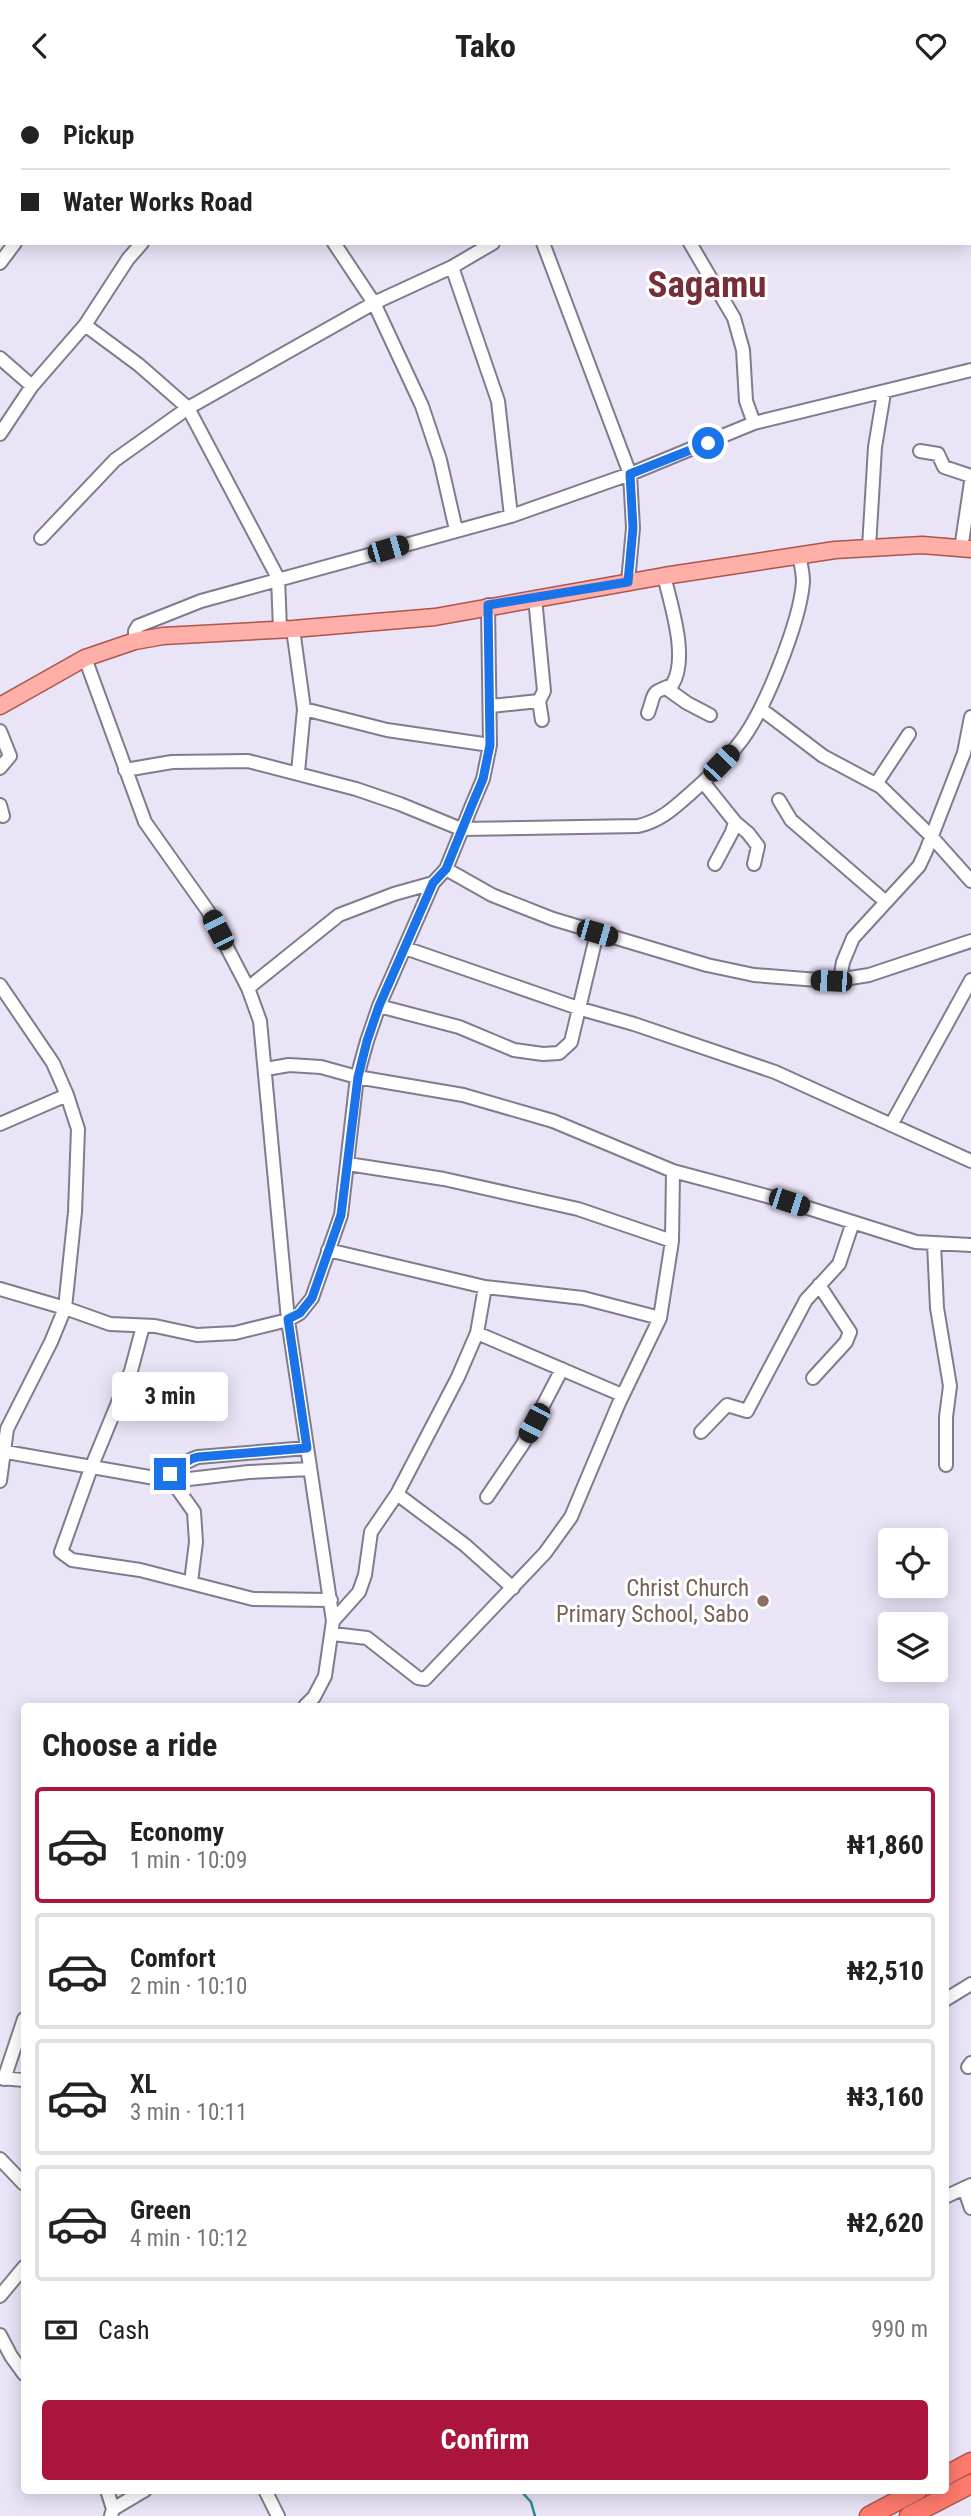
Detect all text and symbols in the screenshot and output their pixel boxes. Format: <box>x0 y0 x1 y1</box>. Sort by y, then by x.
icon: back <box>21 27 59 65</box>
text: Tako <box>455 27 516 65</box>
icon: heart <box>912 27 950 65</box>
text: Pickup <box>63 120 134 150</box>
text: Water Works Road <box>63 187 253 217</box>
district label: Sagamu <box>647 263 767 306</box>
route start <box>692 427 724 459</box>
car <box>365 533 412 565</box>
car <box>699 741 744 785</box>
car <box>200 907 237 953</box>
car <box>574 917 621 949</box>
car <box>810 970 853 992</box>
car <box>766 1186 813 1218</box>
callout: 3 min <box>112 1373 228 1421</box>
text: 3 min <box>144 1383 196 1410</box>
car <box>515 1400 554 1446</box>
route end <box>154 1458 186 1490</box>
map controls <box>878 1528 948 1682</box>
button: locate <box>878 1528 948 1598</box>
place label: Christ Church Primary School, Sabo <box>556 1575 749 1628</box>
marker: Christ Church Primary School, Sabo <box>755 1593 771 1609</box>
button: layers <box>878 1612 948 1682</box>
text: Choose a ride <box>42 1726 217 1764</box>
icon: car <box>46 1814 109 1877</box>
text: Economy <box>130 1817 224 1847</box>
text: ₦1,860 <box>847 1830 924 1860</box>
text: 1 min · 10:09 <box>130 1847 247 1874</box>
icon: car <box>46 1940 109 2003</box>
text: Comfort <box>130 1943 216 1973</box>
text: ₦2,510 <box>847 1956 924 1986</box>
text: 2 min · 10:10 <box>130 1973 247 2000</box>
icon: car <box>46 2066 109 2129</box>
text: XL <box>130 2069 157 2099</box>
text: ₦3,160 <box>847 2082 924 2112</box>
text: 3 min · 10:11 <box>130 2099 247 2126</box>
icon: car <box>46 2192 109 2255</box>
text: Green <box>130 2195 191 2225</box>
text: ₦2,620 <box>847 2208 924 2238</box>
text: 4 min · 10:12 <box>130 2225 247 2252</box>
icon: cash <box>42 2311 80 2349</box>
text: Cash <box>98 2315 150 2345</box>
text: 990 m <box>871 2316 928 2343</box>
button: Confirm <box>42 2400 928 2480</box>

